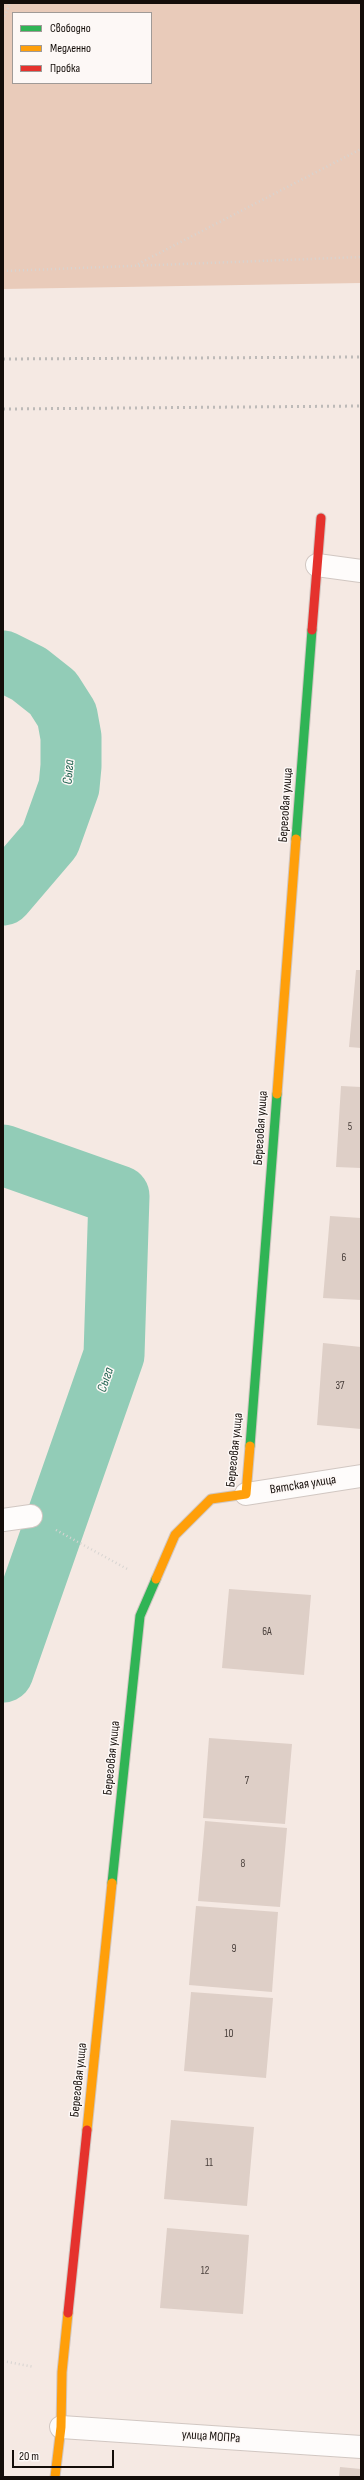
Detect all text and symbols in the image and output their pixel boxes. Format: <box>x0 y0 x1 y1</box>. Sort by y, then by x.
legend <box>12 12 152 84</box>
text: Свободно <box>50 21 91 36</box>
text: Медленно <box>50 41 91 56</box>
text: Пробка <box>50 61 80 76</box>
water label: Сыга <box>60 759 78 785</box>
street label: Береговая улица <box>276 767 296 843</box>
street label: Береговая улица <box>251 1090 271 1166</box>
house number: 5 <box>348 1120 352 1134</box>
house number: 6 <box>342 1251 346 1265</box>
water label: Сыга <box>94 1365 118 1395</box>
house number: 37 <box>335 1379 345 1393</box>
street label: Береговая улица <box>223 1412 247 1488</box>
street label: Вятская улица <box>269 1472 337 1498</box>
house number: 6А <box>262 1625 272 1639</box>
street label: Береговая улица <box>100 1720 124 1796</box>
house number: 7 <box>245 1774 249 1788</box>
house number: 8 <box>241 1857 245 1871</box>
house number: 9 <box>232 1942 236 1956</box>
house number: 10 <box>225 2027 233 2041</box>
street label: Береговая улица <box>67 2042 91 2118</box>
house number: 11 <box>205 2156 213 2170</box>
house number: 12 <box>201 2264 209 2278</box>
street label: улица МОПРа <box>181 2427 241 2447</box>
scale bar <box>14 2442 116 2468</box>
text: 20 m <box>19 2449 39 2464</box>

